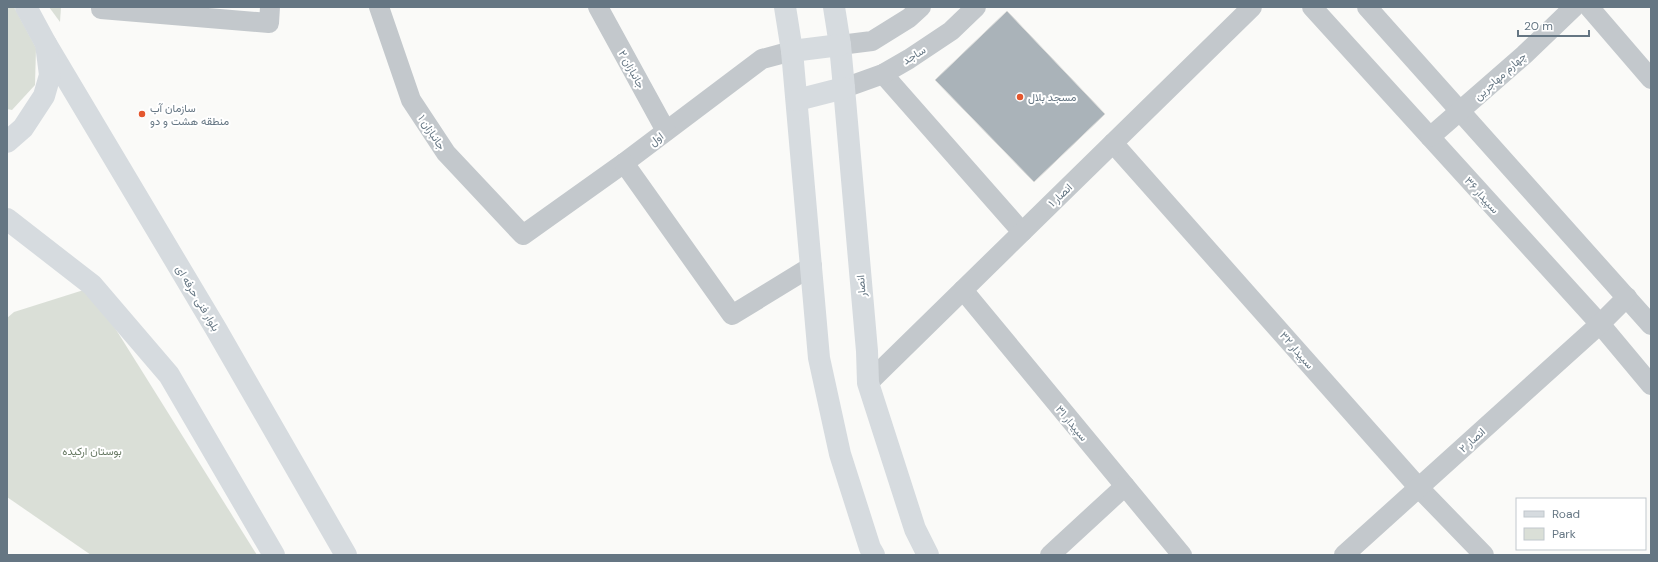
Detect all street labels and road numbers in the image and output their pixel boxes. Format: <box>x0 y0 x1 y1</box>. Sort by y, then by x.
street label: ساجد <box>900 42 928 68</box>
street label: جانبازان ۲ <box>616 47 648 91</box>
street label: چهارم مهاجرین <box>1471 49 1530 104</box>
street label: جانبازان ۱ <box>415 112 449 152</box>
street label: اول <box>646 129 666 149</box>
street label: سپیدار ۳۶ <box>1461 174 1502 217</box>
street label: انصار ۱ <box>1045 180 1075 210</box>
street label: بلوار فنی حرفه ای <box>173 262 223 334</box>
street label: انصار <box>853 275 869 298</box>
street label: سپیدار ۳۲ <box>1276 328 1317 373</box>
street label: سپیدار ۳۱ <box>1052 402 1091 445</box>
street label: انصار ۲ <box>1456 425 1488 455</box>

